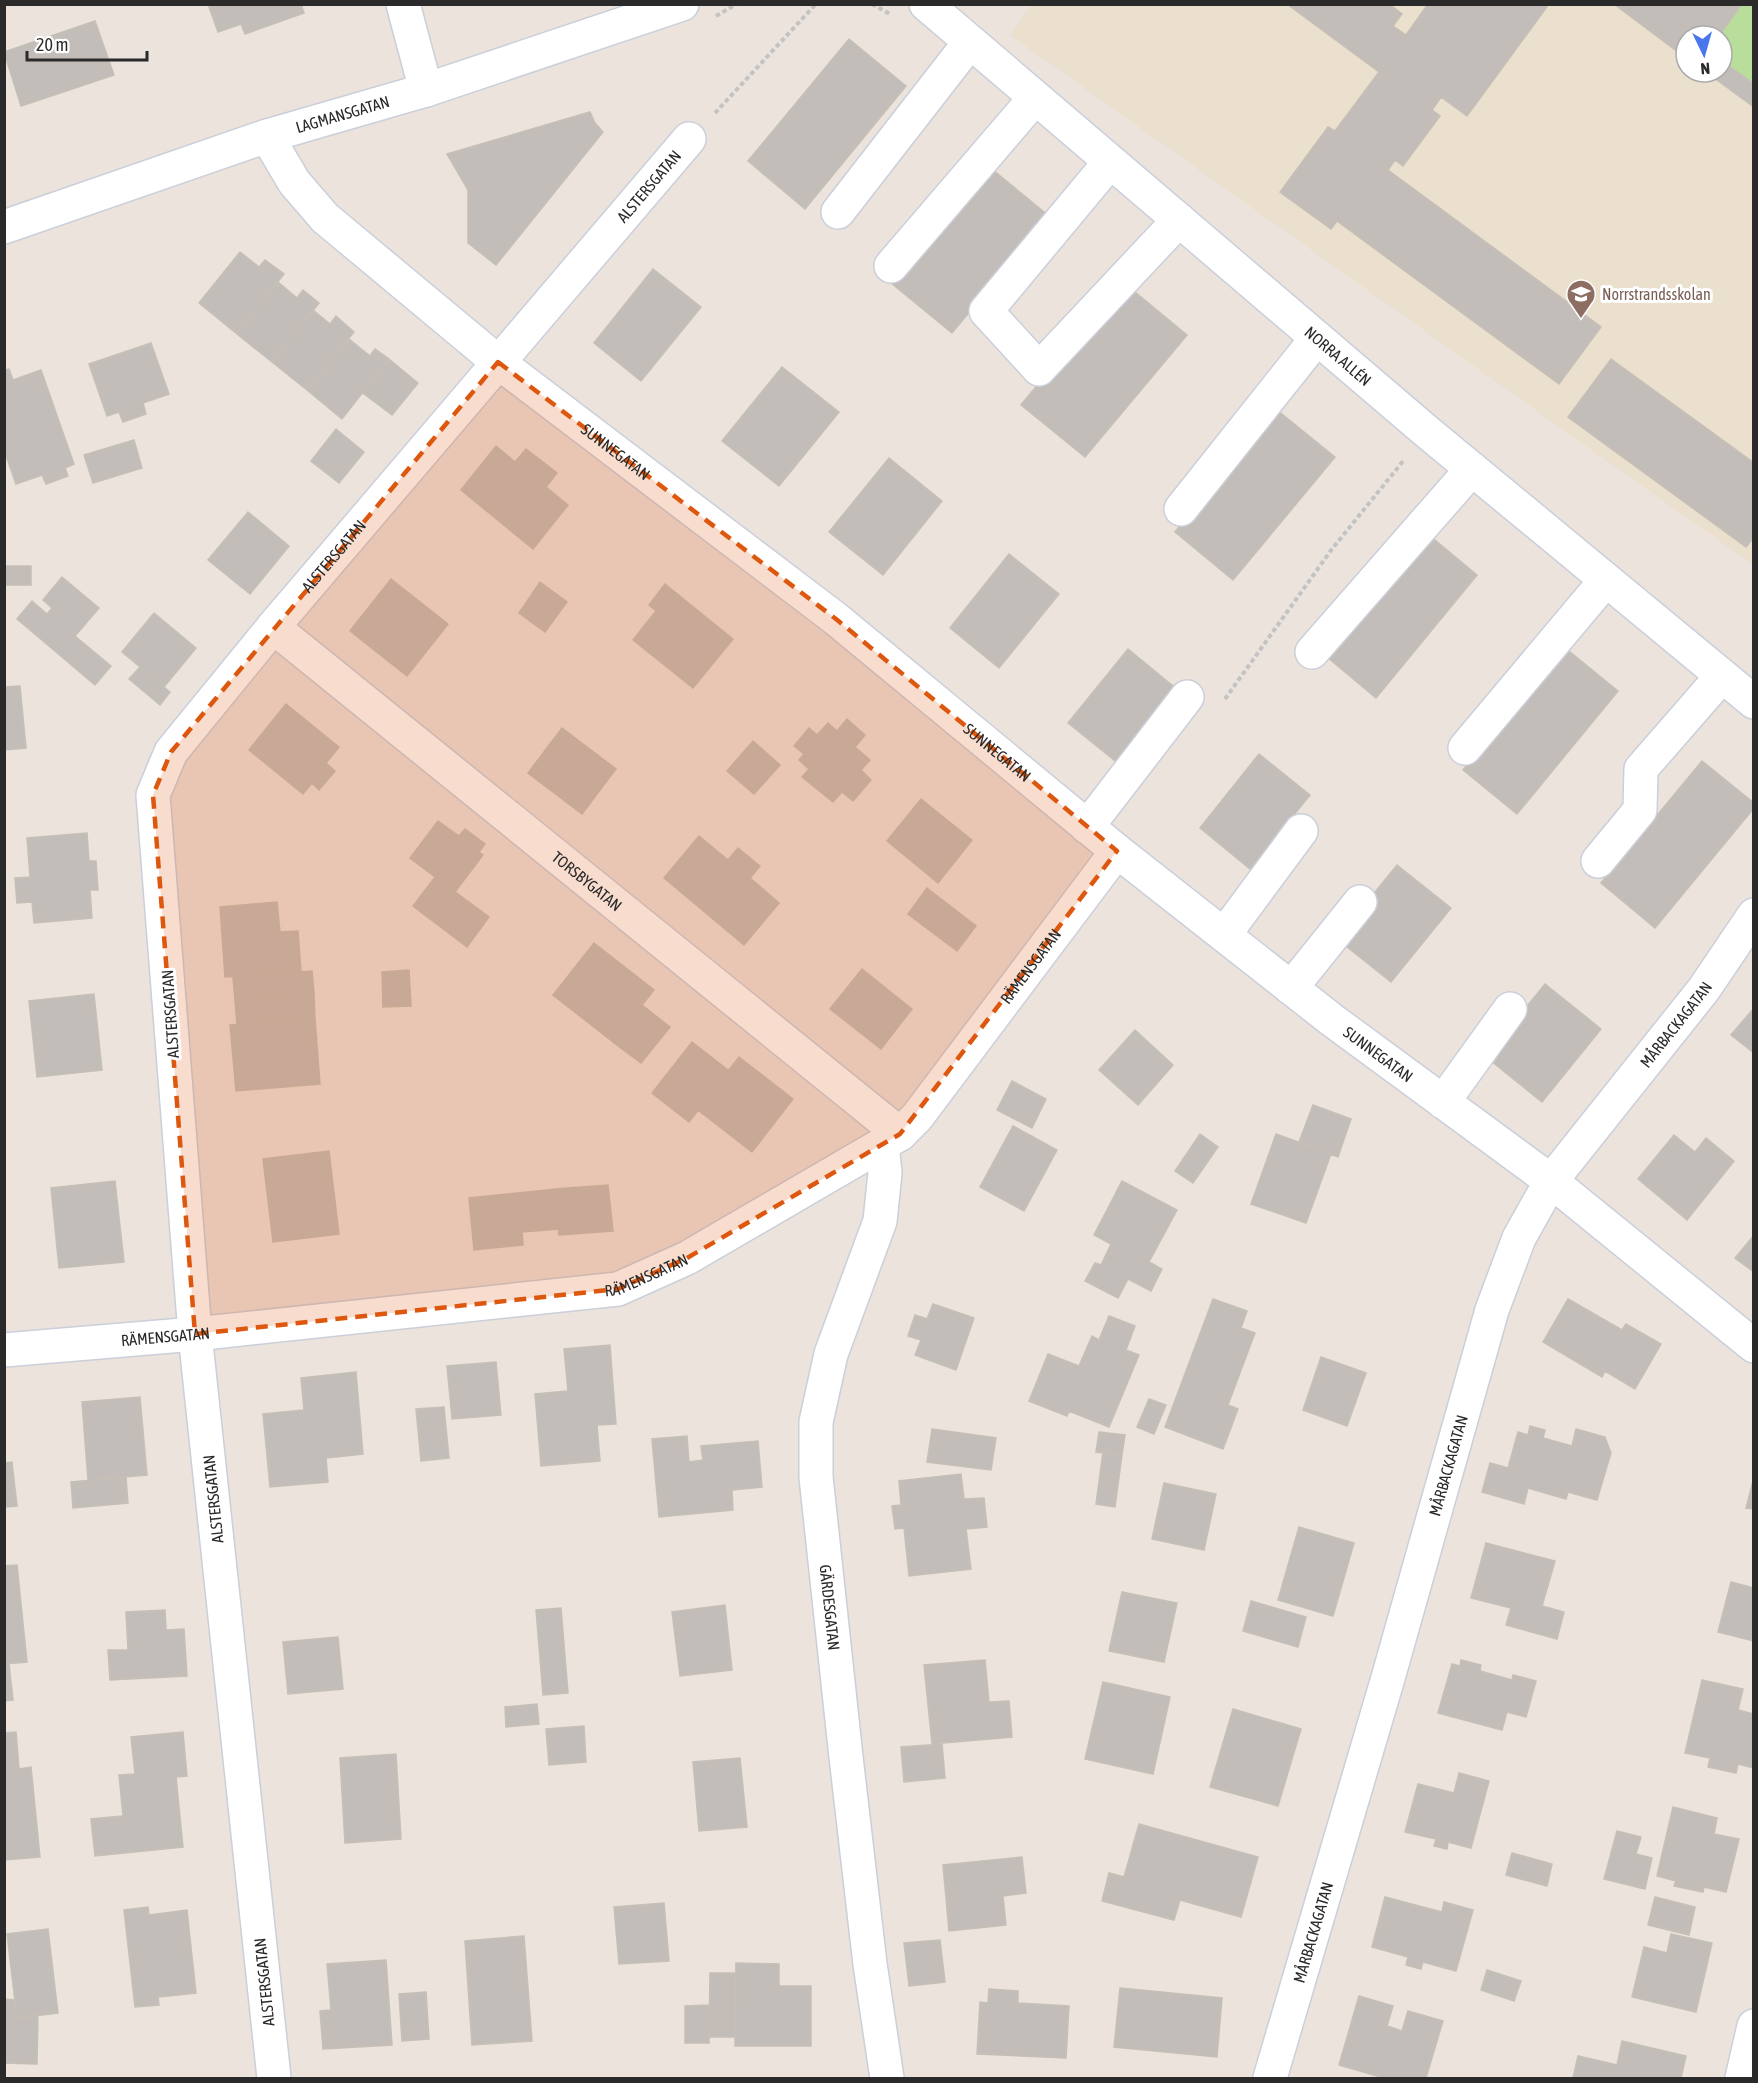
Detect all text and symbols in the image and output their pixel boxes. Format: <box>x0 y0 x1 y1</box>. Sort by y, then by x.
scale bar <box>27 24 147 62</box>
north arrow <box>1674 24 1734 84</box>
text: 20 m <box>36 34 68 55</box>
text: N <box>1700 60 1711 78</box>
street label: LAGMANSGATAN <box>294 92 392 136</box>
street label: ALSTERSGATAN <box>613 147 684 226</box>
school or university icon: Norrstrandsskolan <box>1565 278 1597 320</box>
place label: Norrstrandsskolan <box>1602 285 1711 303</box>
street label: NORRA ALLÉN <box>1301 323 1375 389</box>
street label: SUNNEGATAN <box>578 420 654 483</box>
street label: ALSTERSGATAN <box>298 516 369 596</box>
street label: SUNNEGATAN <box>960 720 1035 785</box>
street label: TORSBYGATAN <box>549 847 626 915</box>
street label: RÄMENSGATAN <box>997 925 1064 1007</box>
street label: ALSTERSGATAN <box>158 969 182 1059</box>
street label: MÅRBACKAGATAN <box>1636 978 1715 1071</box>
street label: SUNNEGATAN <box>1340 1023 1416 1085</box>
street label: RÄMENSGATAN <box>604 1250 690 1299</box>
street label: RÄMENSGATAN <box>120 1323 211 1349</box>
street label: MÅRBACKAGATAN <box>1425 1413 1471 1518</box>
street label: ALSTERSGATAN <box>199 1454 227 1544</box>
street label: GÄRDESGATAN <box>816 1564 844 1651</box>
street label: MÅRBACKAGATAN <box>1290 1880 1336 1985</box>
street label: ALSTERSGATAN <box>250 1937 278 2027</box>

